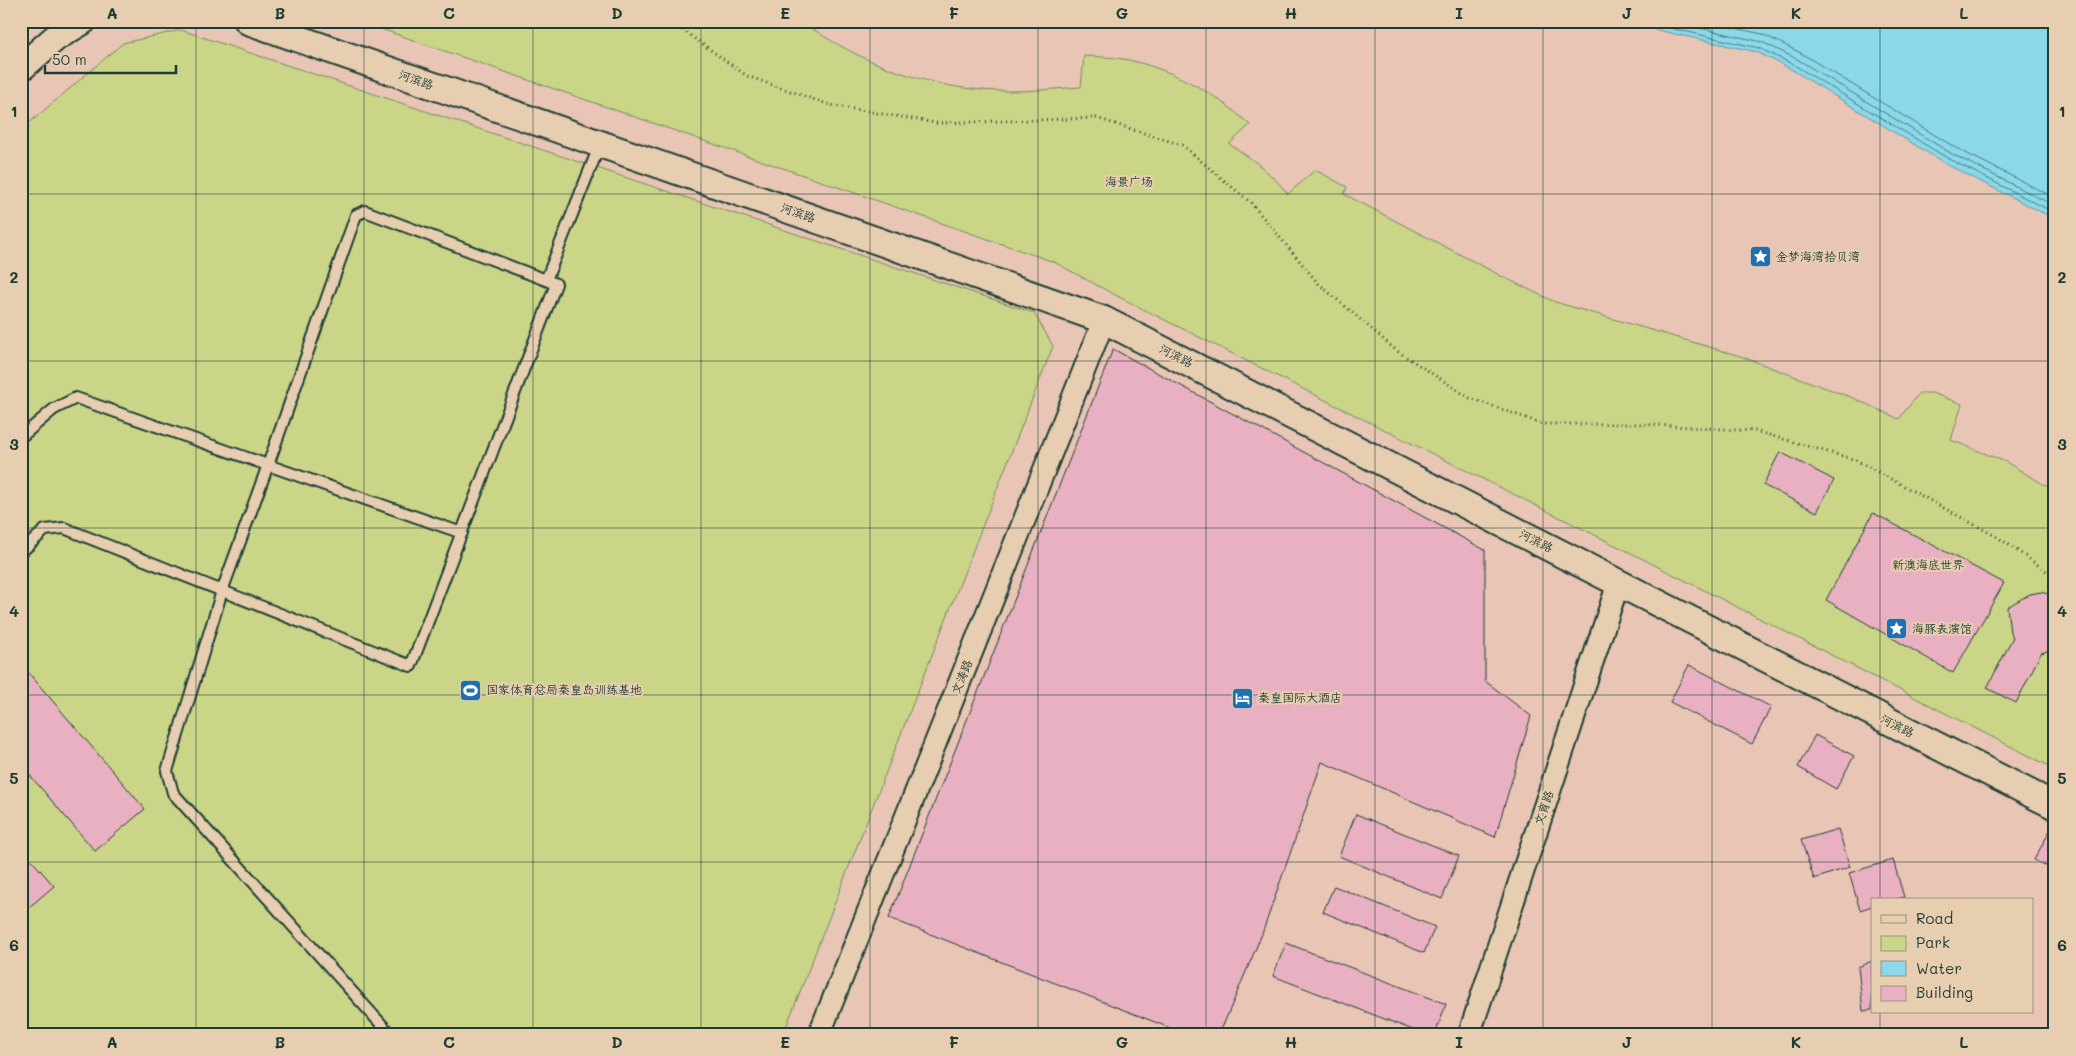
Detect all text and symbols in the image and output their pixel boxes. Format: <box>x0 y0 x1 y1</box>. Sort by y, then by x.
text: A <box>106 2 118 23</box>
text: B <box>275 2 285 23</box>
text: C <box>443 2 455 23</box>
text: D <box>611 2 623 23</box>
text: E <box>780 2 790 23</box>
text: F <box>949 2 959 23</box>
text: G <box>1116 2 1128 23</box>
text: H <box>1285 2 1297 23</box>
text: I <box>1455 2 1463 23</box>
text: J <box>1622 2 1632 23</box>
text: K <box>1791 2 1801 23</box>
text: L <box>1959 2 1969 23</box>
scale bar <box>45 42 176 74</box>
text: 50 m <box>52 49 87 69</box>
street label: 河滨路 <box>397 66 436 92</box>
text: 1 <box>10 100 18 121</box>
text: 1 <box>2058 100 2066 121</box>
park label: 海景广场 <box>1105 173 1153 189</box>
street label: 河滨路 <box>779 199 818 225</box>
place icon: 金梦海湾拾贝湾 <box>1748 245 1772 269</box>
place label: 金梦海湾拾贝湾 <box>1776 248 1860 264</box>
text: 2 <box>10 266 19 287</box>
text: 2 <box>2058 266 2067 287</box>
street label: 河滨路 <box>1157 340 1196 370</box>
text: 3 <box>9 433 19 454</box>
text: 3 <box>2057 433 2067 454</box>
street label: 河滨路 <box>1517 525 1556 555</box>
park label: 新澳海底世界 <box>1892 556 1964 572</box>
text: 4 <box>9 600 19 621</box>
text: 4 <box>2057 600 2067 621</box>
place icon: 海豚表演馆 <box>1884 617 1908 641</box>
place label: 海豚表演馆 <box>1912 620 1972 636</box>
street label: 文涛路 <box>947 657 975 696</box>
sports icon: 国家体育总局秦皇岛训练基地 <box>458 678 482 702</box>
place label: 国家体育总局秦皇岛训练基地 <box>486 681 642 697</box>
hotel icon: 秦皇国际大酒店 <box>1230 686 1254 710</box>
place label: 秦皇国际大酒店 <box>1258 689 1342 705</box>
street label: 河滨路 <box>1878 710 1917 740</box>
text: 5 <box>9 767 19 788</box>
text: 5 <box>2057 767 2067 788</box>
street label: 文育路 <box>1530 788 1556 827</box>
legend <box>1871 898 2034 1014</box>
text: Road <box>1916 908 1953 928</box>
text: Park <box>1916 932 1950 952</box>
text: 6 <box>9 934 19 955</box>
text: 6 <box>2057 934 2067 955</box>
text: Water <box>1916 958 1962 978</box>
text: Building <box>1916 982 1973 1002</box>
text: A <box>106 1031 118 1052</box>
text: B <box>275 1031 285 1052</box>
text: C <box>443 1031 455 1052</box>
text: D <box>611 1031 623 1052</box>
text: E <box>780 1031 790 1052</box>
text: F <box>949 1031 959 1052</box>
text: G <box>1116 1031 1128 1052</box>
text: H <box>1285 1031 1297 1052</box>
text: I <box>1455 1031 1463 1052</box>
text: J <box>1622 1031 1632 1052</box>
text: K <box>1791 1031 1801 1052</box>
text: L <box>1959 1031 1969 1052</box>

